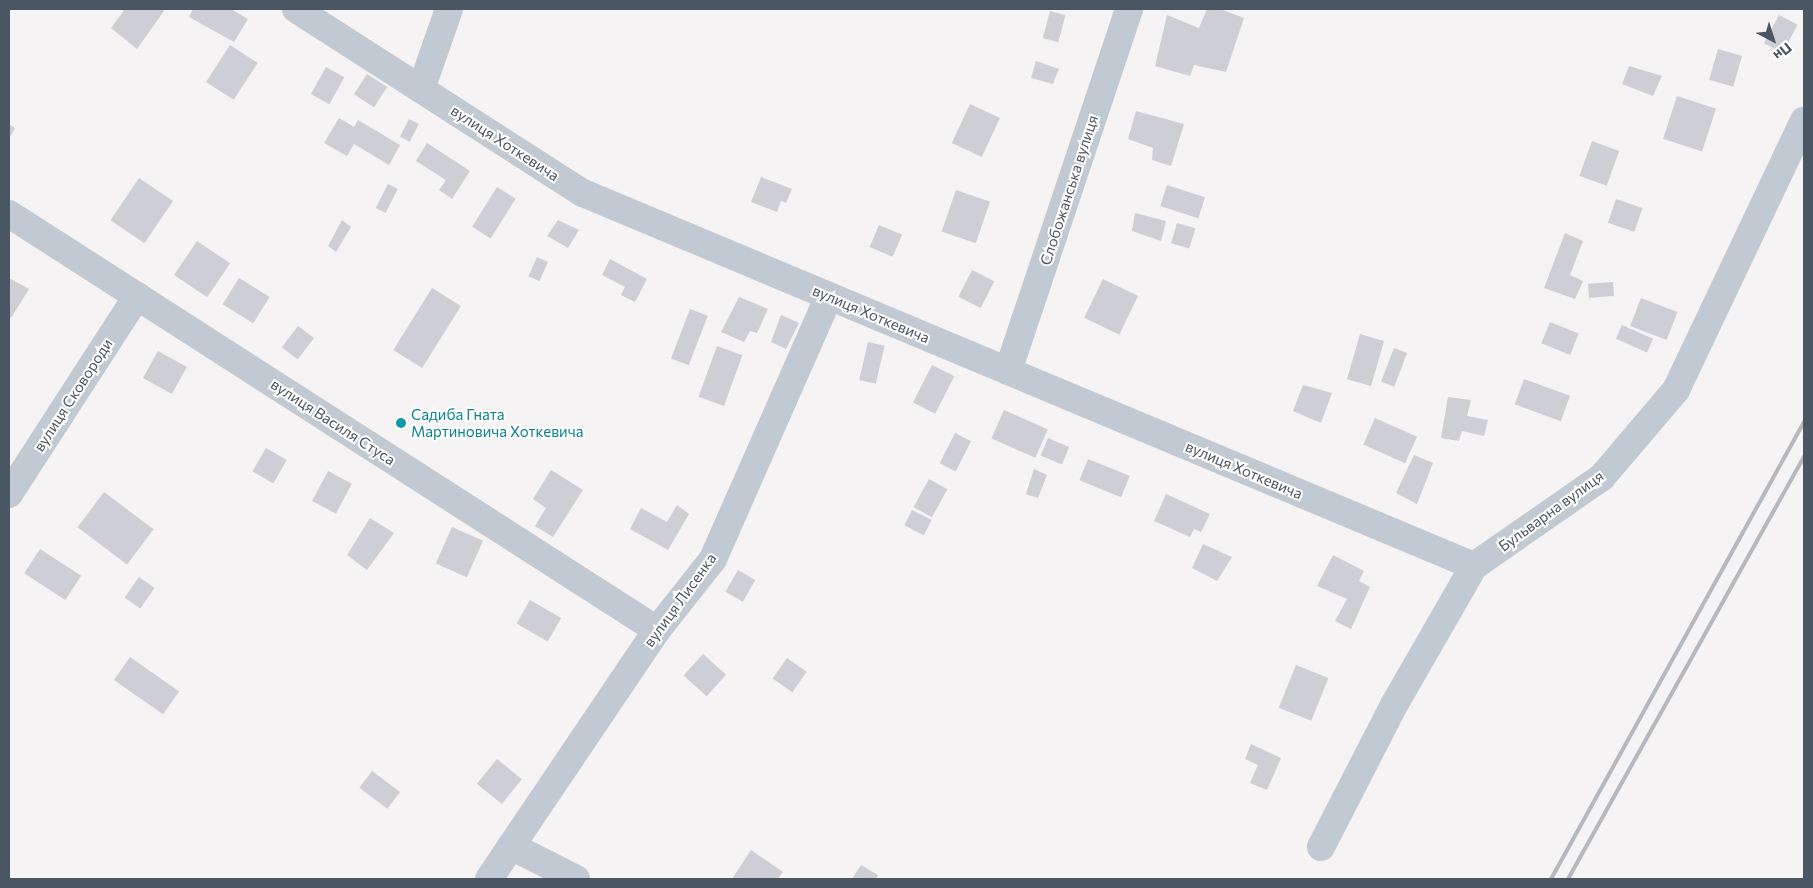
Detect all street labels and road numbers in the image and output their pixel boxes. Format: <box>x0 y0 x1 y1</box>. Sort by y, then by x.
street label: вулиця Хоткевича <box>448 101 562 185</box>
street label: Слобожанська вулиця <box>1036 113 1102 267</box>
street label: вулиця Хоткевича <box>810 281 932 347</box>
street label: вулиця Сковороди <box>30 335 116 455</box>
street label: вулиця Василя Стуса <box>267 375 399 469</box>
street label: вулиця Хоткевича <box>1183 437 1305 503</box>
street label: Бульварна вулиця <box>1495 467 1607 555</box>
street label: вулиця Лисенка <box>640 550 720 650</box>

